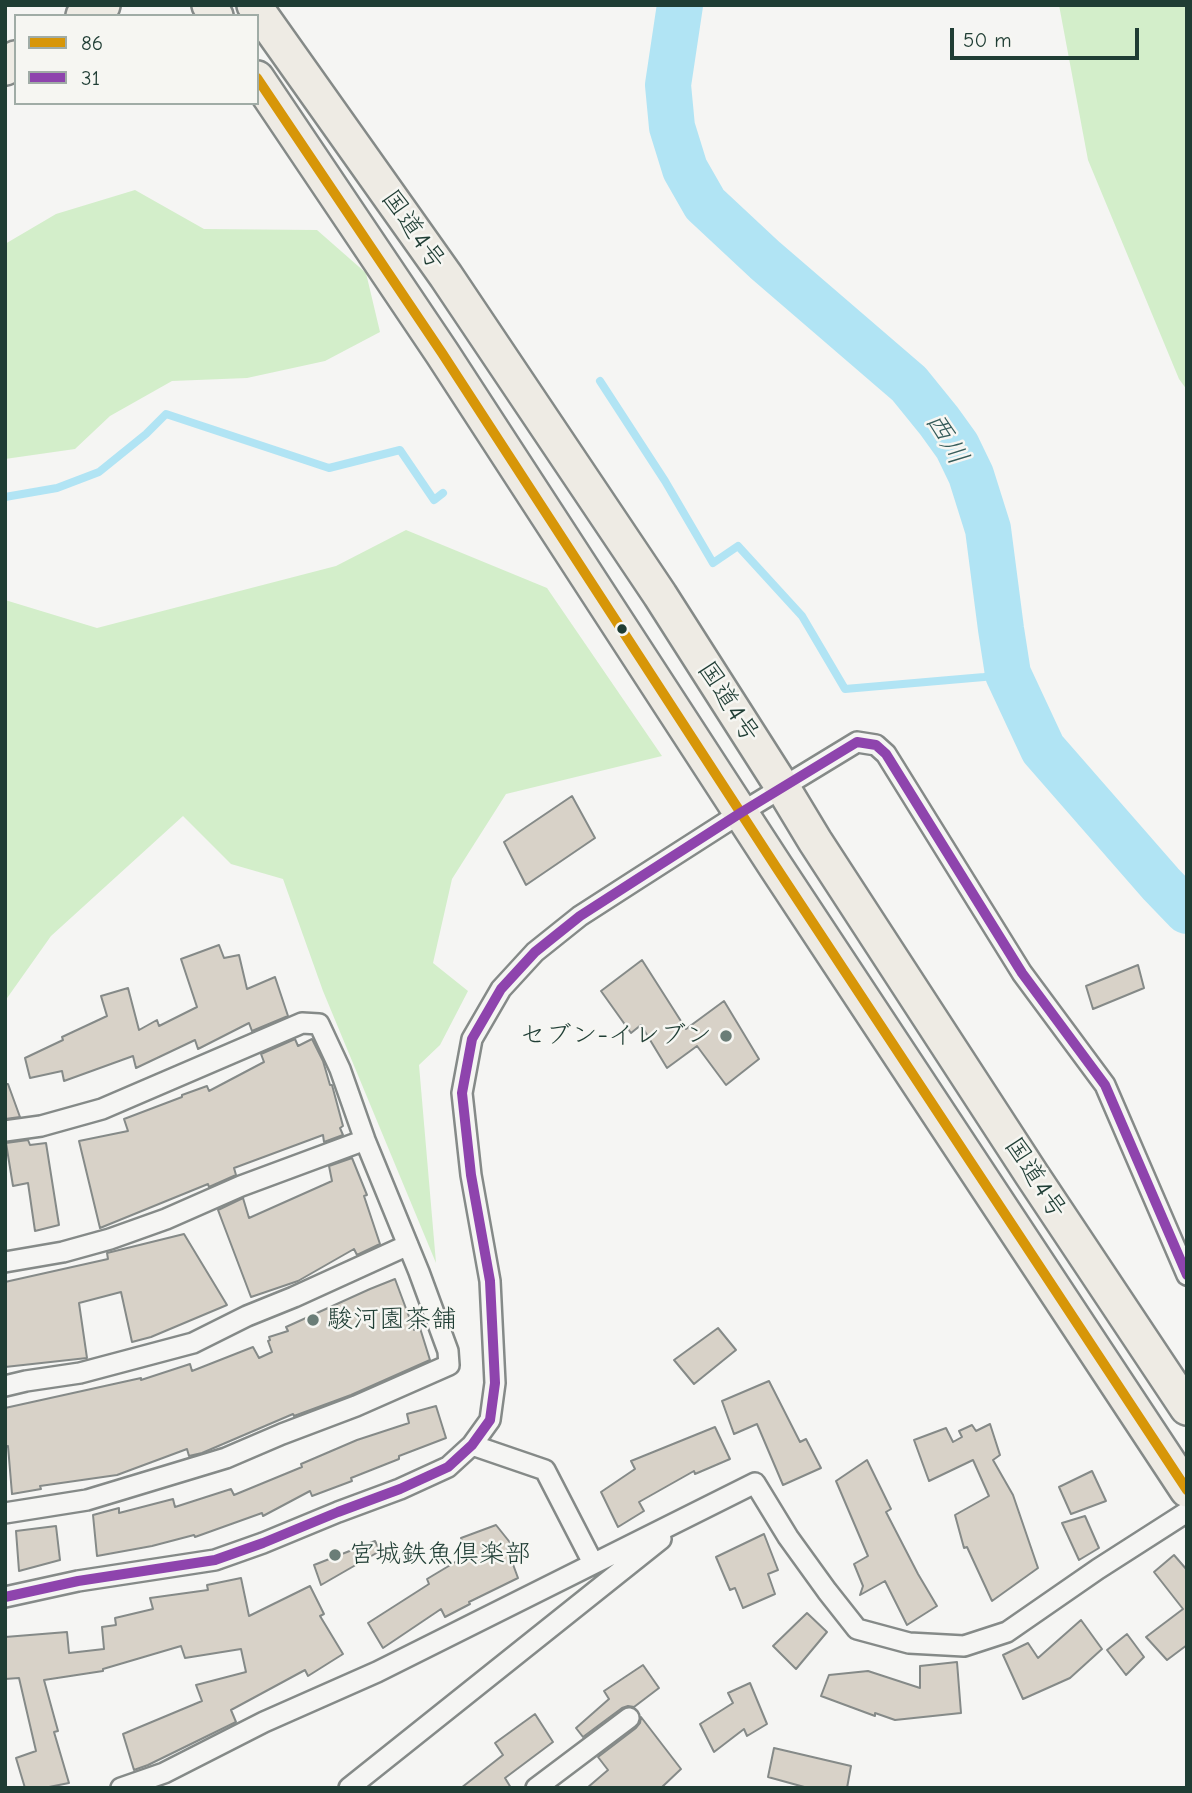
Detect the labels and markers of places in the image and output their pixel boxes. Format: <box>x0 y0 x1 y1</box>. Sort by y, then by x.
unlabelled marker <box>615 622 629 636</box>
place label: セブン-イレブン <box>520 1020 712 1052</box>
marker: セブン-イレブン <box>718 1028 734 1044</box>
place label: 駿河園茶舗 <box>327 1304 457 1336</box>
marker: 駿河園茶舗 <box>305 1312 321 1328</box>
place label: 宮城鉄魚倶楽部 <box>349 1539 531 1571</box>
marker: 宮城鉄魚倶楽部 <box>327 1547 343 1563</box>

